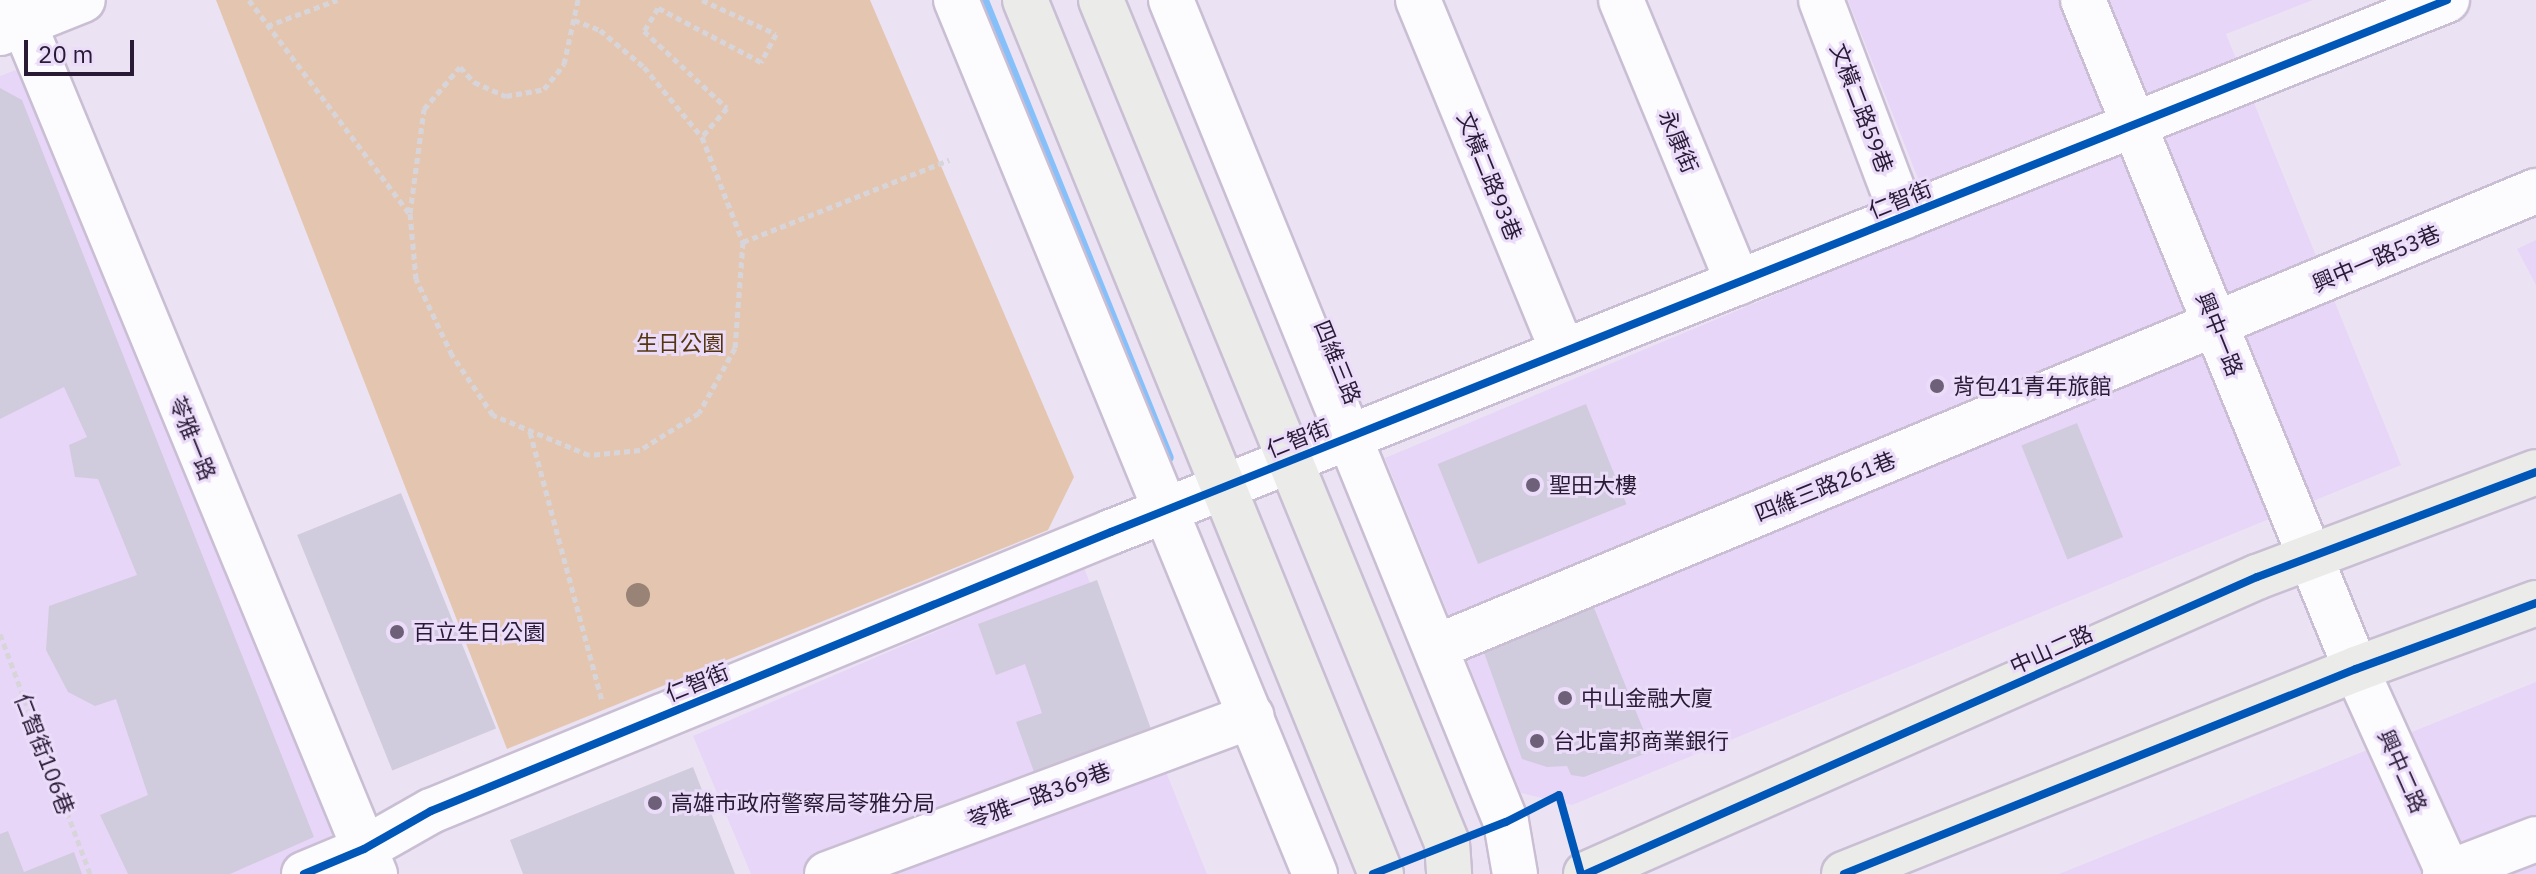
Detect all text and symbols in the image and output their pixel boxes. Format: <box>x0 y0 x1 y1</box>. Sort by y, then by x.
scale bar <box>28 24 138 74</box>
text: 20 m <box>38 38 93 70</box>
street label: 文橫二路59巷 <box>1825 40 1899 176</box>
street label: 永康街 <box>1654 105 1704 177</box>
street label: 文橫二路93巷 <box>1452 108 1528 244</box>
street label: 仁智街 <box>1864 174 1936 224</box>
street label: 興中一路53巷 <box>2308 219 2444 297</box>
street label: 興中一路 <box>2191 288 2249 380</box>
street label: 四維三路 <box>1309 316 1367 408</box>
park label: 生日公園 <box>636 330 724 356</box>
place label: 背包41青年旅館 <box>1953 373 2111 399</box>
marker: 背包41青年旅館 <box>1928 377 1946 395</box>
street label: 苓雅一路 <box>164 392 222 484</box>
street label: 仁智街 <box>1262 413 1334 463</box>
street label: 四維三路261巷 <box>1751 446 1899 526</box>
place label: 聖田大樓 <box>1549 472 1637 498</box>
marker: 聖田大樓 <box>1524 476 1542 494</box>
place label: 百立生日公園 <box>413 619 545 645</box>
street label: 中山二路 <box>2005 619 2097 679</box>
marker: 百立生日公園 <box>388 623 406 641</box>
street label: 仁智街 <box>661 657 733 707</box>
place label: 中山金融大廈 <box>1581 685 1713 711</box>
marker: 中山金融大廈 <box>1556 689 1574 707</box>
street label: 仁智街106巷 <box>10 690 80 818</box>
street label: 興中二路 <box>2373 725 2433 817</box>
place label: 台北富邦商業銀行 <box>1553 728 1729 754</box>
marker: 台北富邦商業銀行 <box>1528 732 1546 750</box>
street label: 苓雅一路369巷 <box>964 757 1114 833</box>
place label: 高雄市政府警察局苓雅分局 <box>671 790 935 816</box>
marker: 高雄市政府警察局苓雅分局 <box>646 794 664 812</box>

